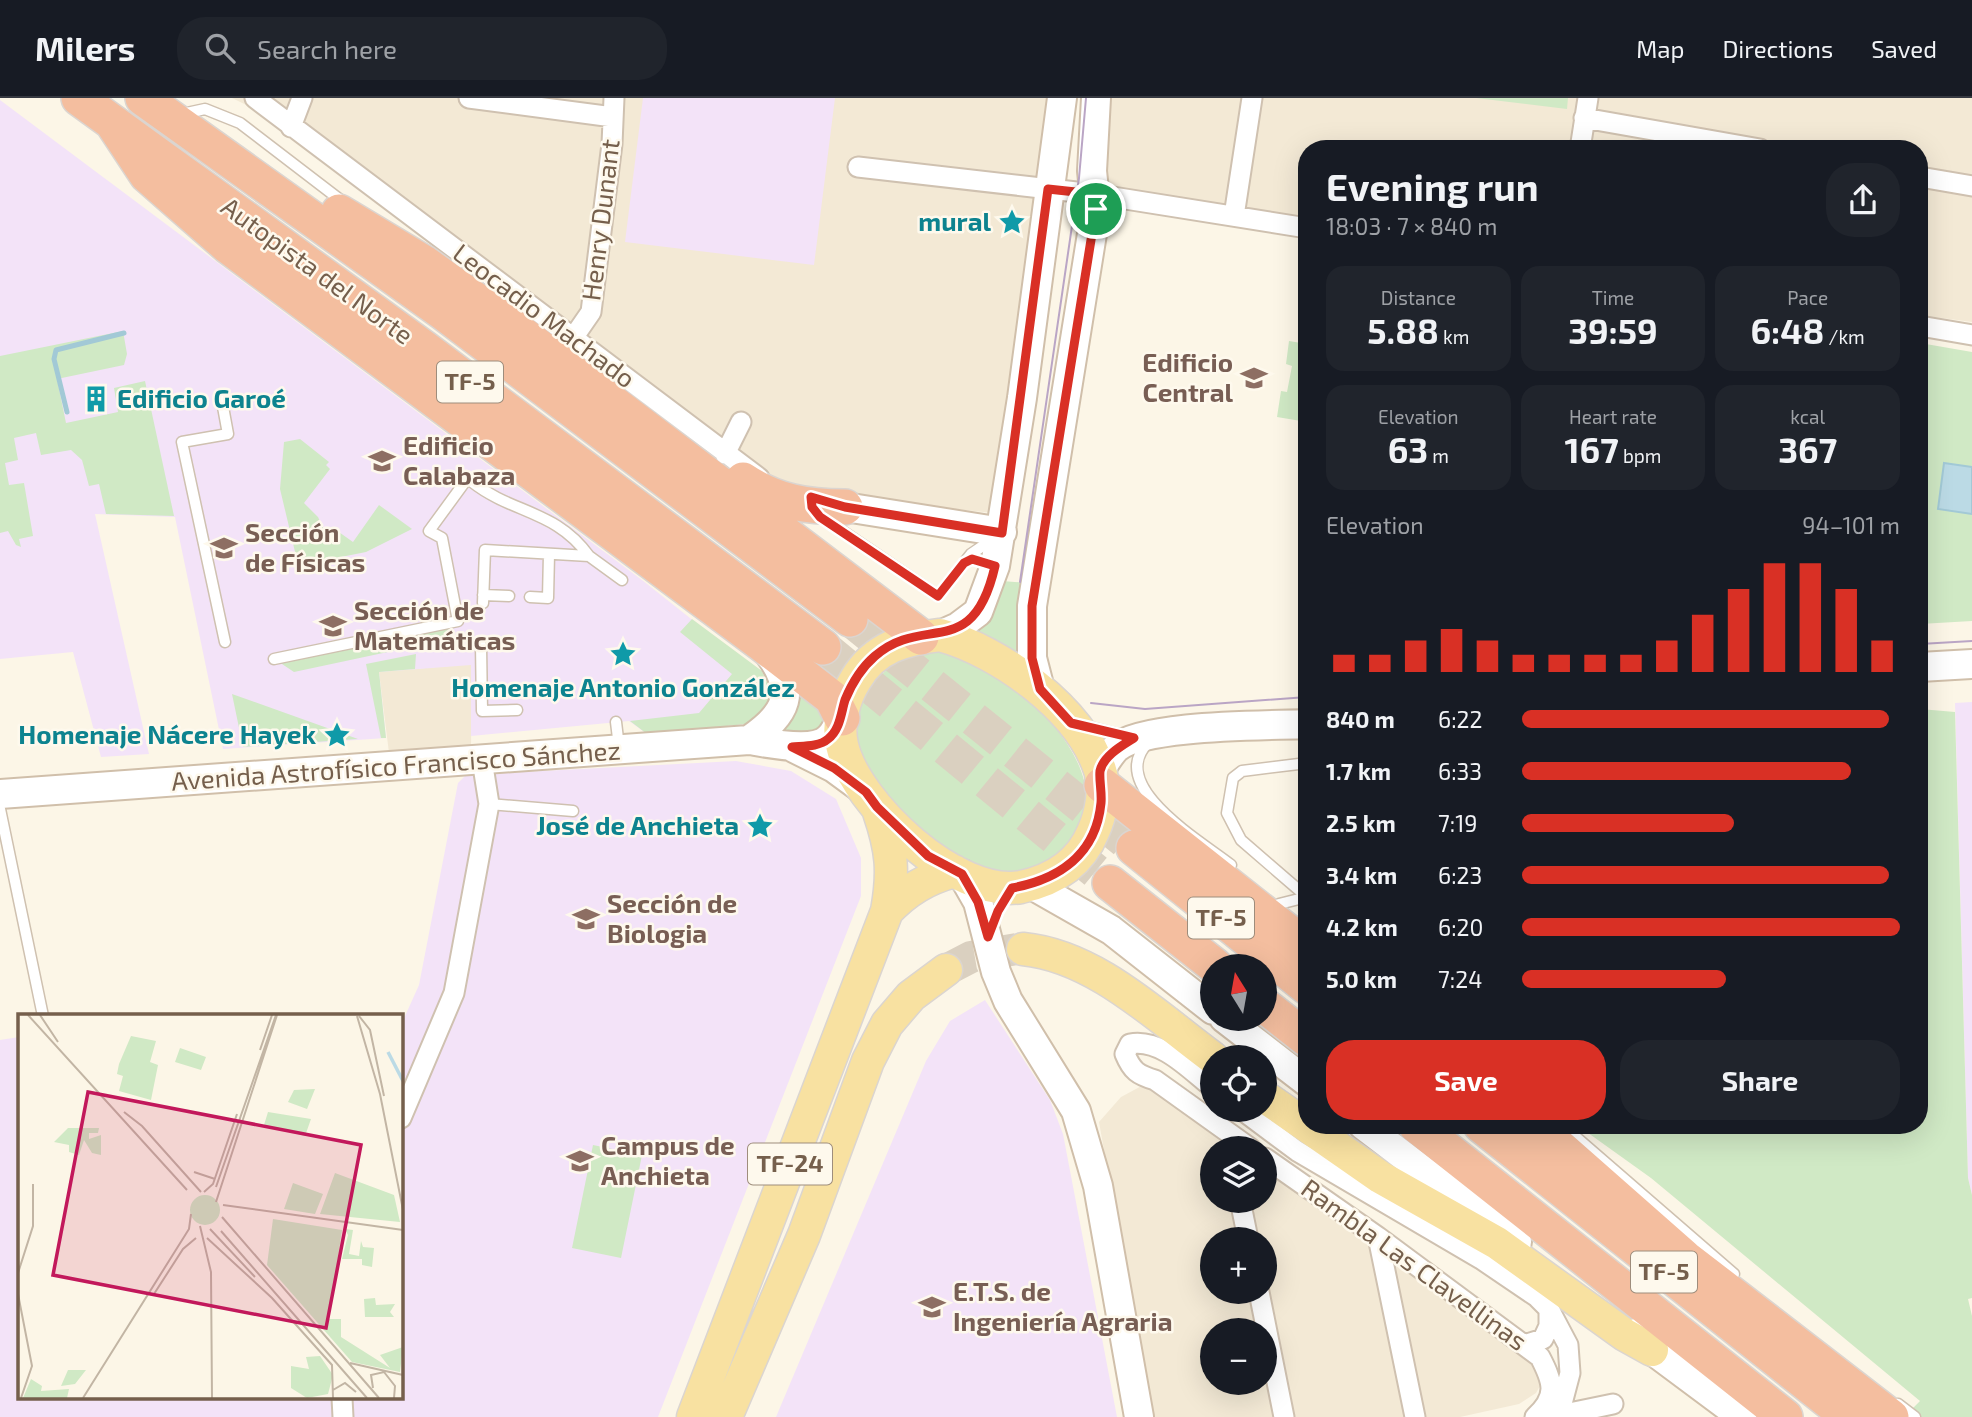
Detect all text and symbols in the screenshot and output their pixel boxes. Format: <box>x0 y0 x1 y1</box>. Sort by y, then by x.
search box <box>177 17 667 80</box>
text: Milers <box>35 28 135 68</box>
icon: search <box>201 29 239 67</box>
text: Search here <box>257 33 397 64</box>
text: Map <box>1636 34 1684 63</box>
text: Directions <box>1722 34 1833 63</box>
text: Saved <box>1871 34 1937 63</box>
street label: Henry Dunant <box>574 137 625 302</box>
text: Evening run <box>1326 163 1539 209</box>
button: share <box>1826 163 1900 237</box>
pin <box>1066 179 1126 239</box>
street label: Autopista del Norte <box>216 190 420 350</box>
icon: arrive <box>1077 190 1115 228</box>
place label: mural <box>918 205 991 236</box>
place icon: mural <box>997 207 1027 237</box>
text: 18:03 · 7 × 840 m <box>1326 212 1497 240</box>
street label: Leocadio Machado <box>448 236 642 393</box>
text: Distance <box>1381 286 1456 309</box>
text: Time <box>1592 286 1634 309</box>
text: Pace <box>1787 286 1828 309</box>
text: 5.88 <box>1367 309 1439 351</box>
text: 39:59 <box>1568 309 1658 351</box>
text: 6:48 <box>1751 309 1824 351</box>
text: km <box>1439 325 1469 348</box>
text: /km <box>1824 325 1865 348</box>
place label: Edificio Central <box>1142 346 1233 407</box>
road number: TF-5 <box>437 362 503 402</box>
school or university icon: Edificio Central <box>1239 363 1269 393</box>
place label: Edificio Garoé <box>117 382 286 413</box>
building icon: Edificio Garoé <box>81 384 111 414</box>
text: Elevation <box>1378 405 1459 428</box>
text: Heart rate <box>1569 405 1657 428</box>
text: kcal <box>1790 405 1825 428</box>
text: 63 <box>1388 428 1428 470</box>
text: 167 <box>1564 428 1619 470</box>
text: 367 <box>1778 428 1837 470</box>
place label: Edificio Calabaza <box>403 429 515 490</box>
text: m <box>1428 444 1449 467</box>
text: bpm <box>1619 444 1661 467</box>
school or university icon: Edificio Calabaza <box>367 446 397 476</box>
text: Elevation <box>1326 511 1424 539</box>
text: 94–101 m <box>1802 511 1900 539</box>
place label: Sección de Físicas <box>245 516 365 577</box>
school or university icon: Sección de Físicas <box>209 533 239 563</box>
place label: Sección de Matemáticas <box>354 594 515 655</box>
school or university icon: Sección de Matemáticas <box>318 611 348 641</box>
place icon: Homenaje Antonio González <box>608 639 638 669</box>
place label: Homenaje Antonio González <box>451 671 795 702</box>
text: 840 m <box>1326 705 1395 733</box>
text: 6:22 <box>1438 705 1482 733</box>
place label: Homenaje Nácere Hayek <box>18 718 316 750</box>
place icon: Homenaje Nácere Hayek <box>322 720 352 750</box>
street label: Avenida Astrofísico Francisco Sánchez <box>170 733 622 796</box>
text: 1.7 km <box>1326 757 1391 785</box>
text: 6:33 <box>1438 757 1482 785</box>
place label: José de Anchieta <box>536 809 739 840</box>
text: 2.5 km <box>1326 809 1396 837</box>
text: 7:19 <box>1438 809 1478 837</box>
place icon: José de Anchieta <box>745 811 775 841</box>
text: 3.4 km <box>1326 861 1397 889</box>
text: 6:23 <box>1438 861 1482 889</box>
place label: Sección de Biologia <box>607 887 737 948</box>
road number: TF-5 <box>1188 898 1254 938</box>
school or university icon: Sección de Biologia <box>571 904 601 934</box>
text: 4.2 km <box>1326 913 1398 941</box>
text: 6:20 <box>1438 913 1483 941</box>
north arrow <box>1200 954 1278 1031</box>
map controls <box>1200 954 1277 1395</box>
text: 5.0 km <box>1326 965 1397 993</box>
text: 7:24 <box>1438 965 1482 993</box>
inset map <box>18 1014 402 1400</box>
button: Save <box>1326 1040 1606 1120</box>
button: Share <box>1620 1040 1900 1120</box>
button: locate <box>1200 1045 1277 1122</box>
place label: Campus de Anchieta <box>601 1129 735 1190</box>
button: layers <box>1200 1136 1277 1213</box>
road number: TF-24 <box>748 1144 832 1184</box>
school or university icon: Campus de Anchieta <box>565 1146 595 1176</box>
street label: Rambla Las Clavellinas <box>1296 1172 1534 1356</box>
button: + <box>1200 1227 1277 1304</box>
road number: TF-5 <box>1631 1252 1697 1292</box>
place label: E.T.S. de Ingeniería Agraria <box>953 1275 1172 1336</box>
school or university icon: E.T.S. de Ingeniería Agraria <box>917 1292 947 1322</box>
button: − <box>1200 1318 1277 1395</box>

